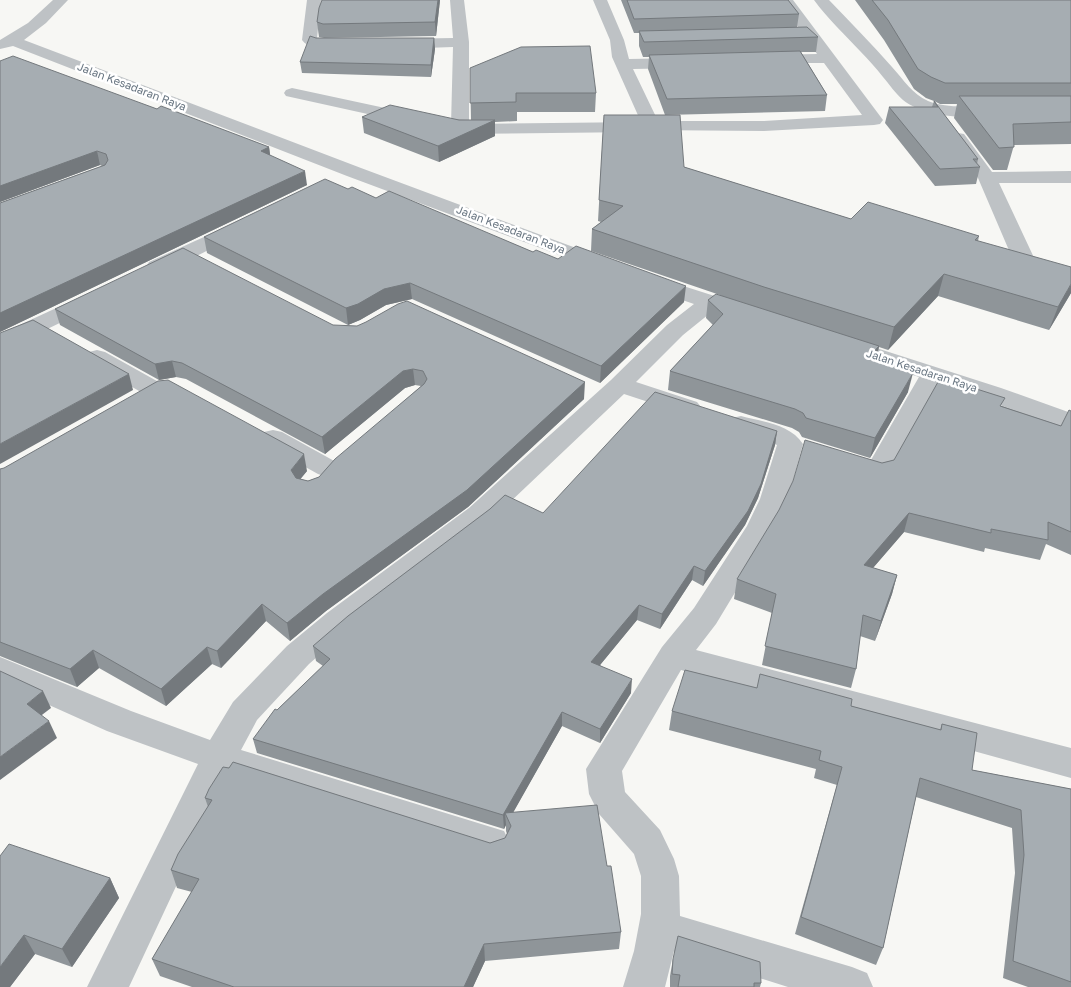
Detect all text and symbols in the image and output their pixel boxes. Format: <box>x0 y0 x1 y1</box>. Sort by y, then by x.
street label: Jalan Kesadaran Raya <box>76 59 188 113</box>
street label: Jalan Kesadaran Raya <box>455 202 567 256</box>
street label: Jalan Kesadaran Raya <box>865 346 979 394</box>

